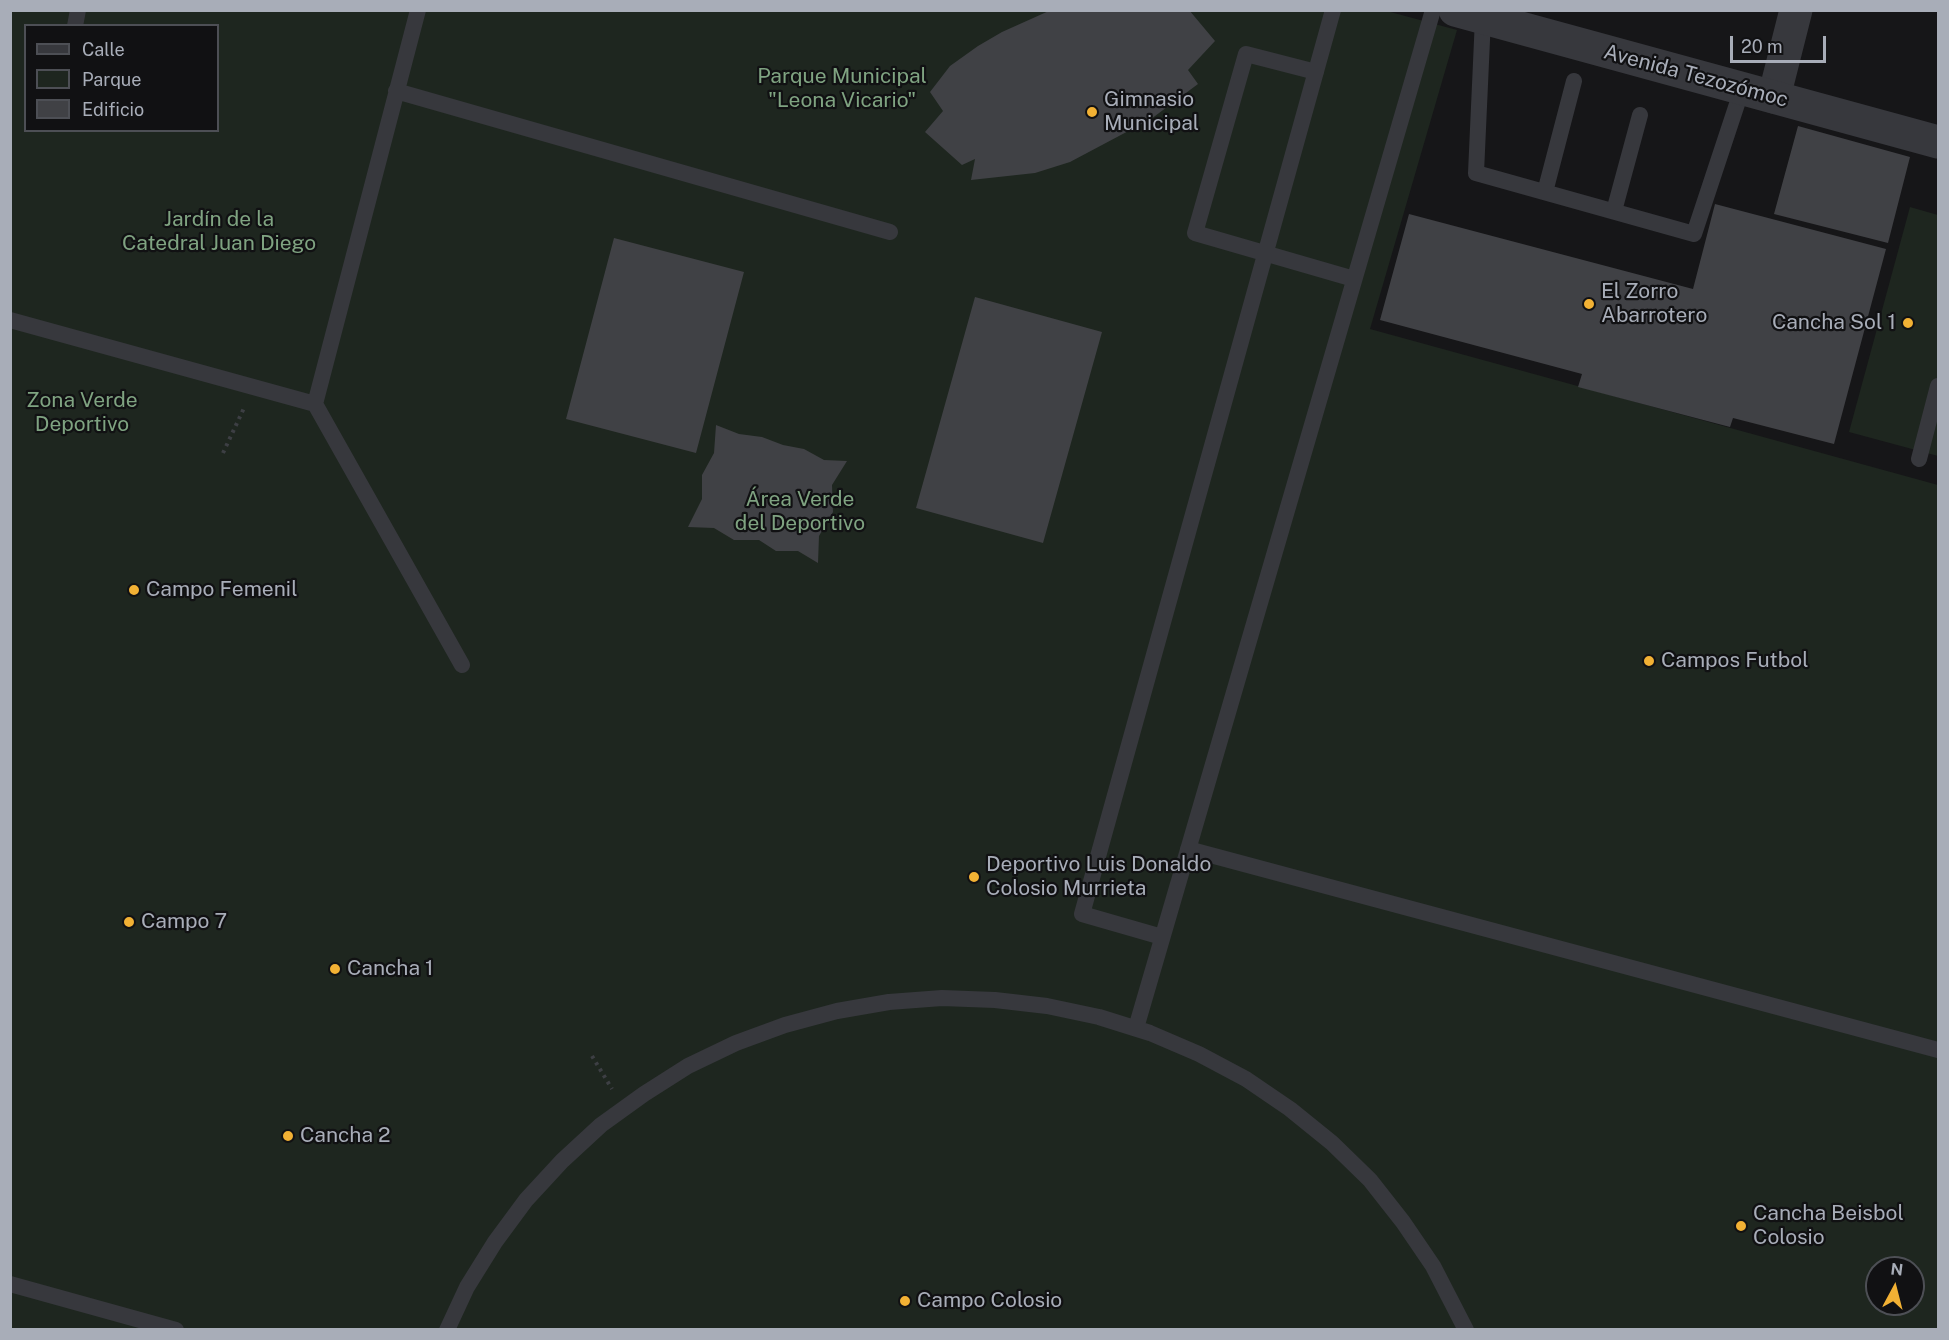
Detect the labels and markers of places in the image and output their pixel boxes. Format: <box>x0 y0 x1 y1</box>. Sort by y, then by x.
place label: Gimnasio Municipal <box>1104 87 1199 137</box>
marker: Gimnasio Municipal <box>1085 105 1099 119</box>
place label: El Zorro Abarrotero <box>1601 279 1707 329</box>
marker: El Zorro Abarrotero <box>1582 297 1596 311</box>
place label: Cancha Sol 1 <box>1772 310 1896 336</box>
marker: Cancha Sol 1 <box>1901 316 1915 330</box>
place label: Campo Femenil <box>146 577 298 603</box>
marker: Campo Femenil <box>127 583 141 597</box>
place label: Campos Futbol <box>1661 648 1809 674</box>
marker: Campos Futbol <box>1642 654 1656 668</box>
place label: Deportivo Luis Donaldo Colosio Murrieta <box>986 852 1211 902</box>
marker: Deportivo Luis Donaldo Colosio Murrieta <box>967 870 981 884</box>
place label: Campo 7 <box>141 909 227 935</box>
marker: Campo 7 <box>122 915 136 929</box>
place label: Cancha 1 <box>347 956 434 982</box>
marker: Cancha 1 <box>328 962 342 976</box>
place label: Cancha 2 <box>300 1123 391 1149</box>
marker: Cancha 2 <box>281 1129 295 1143</box>
place label: Cancha Beisbol Colosio <box>1753 1201 1904 1251</box>
marker: Cancha Beisbol Colosio <box>1734 1219 1748 1233</box>
place label: Campo Colosio <box>917 1288 1062 1314</box>
marker: Campo Colosio <box>898 1294 912 1308</box>

